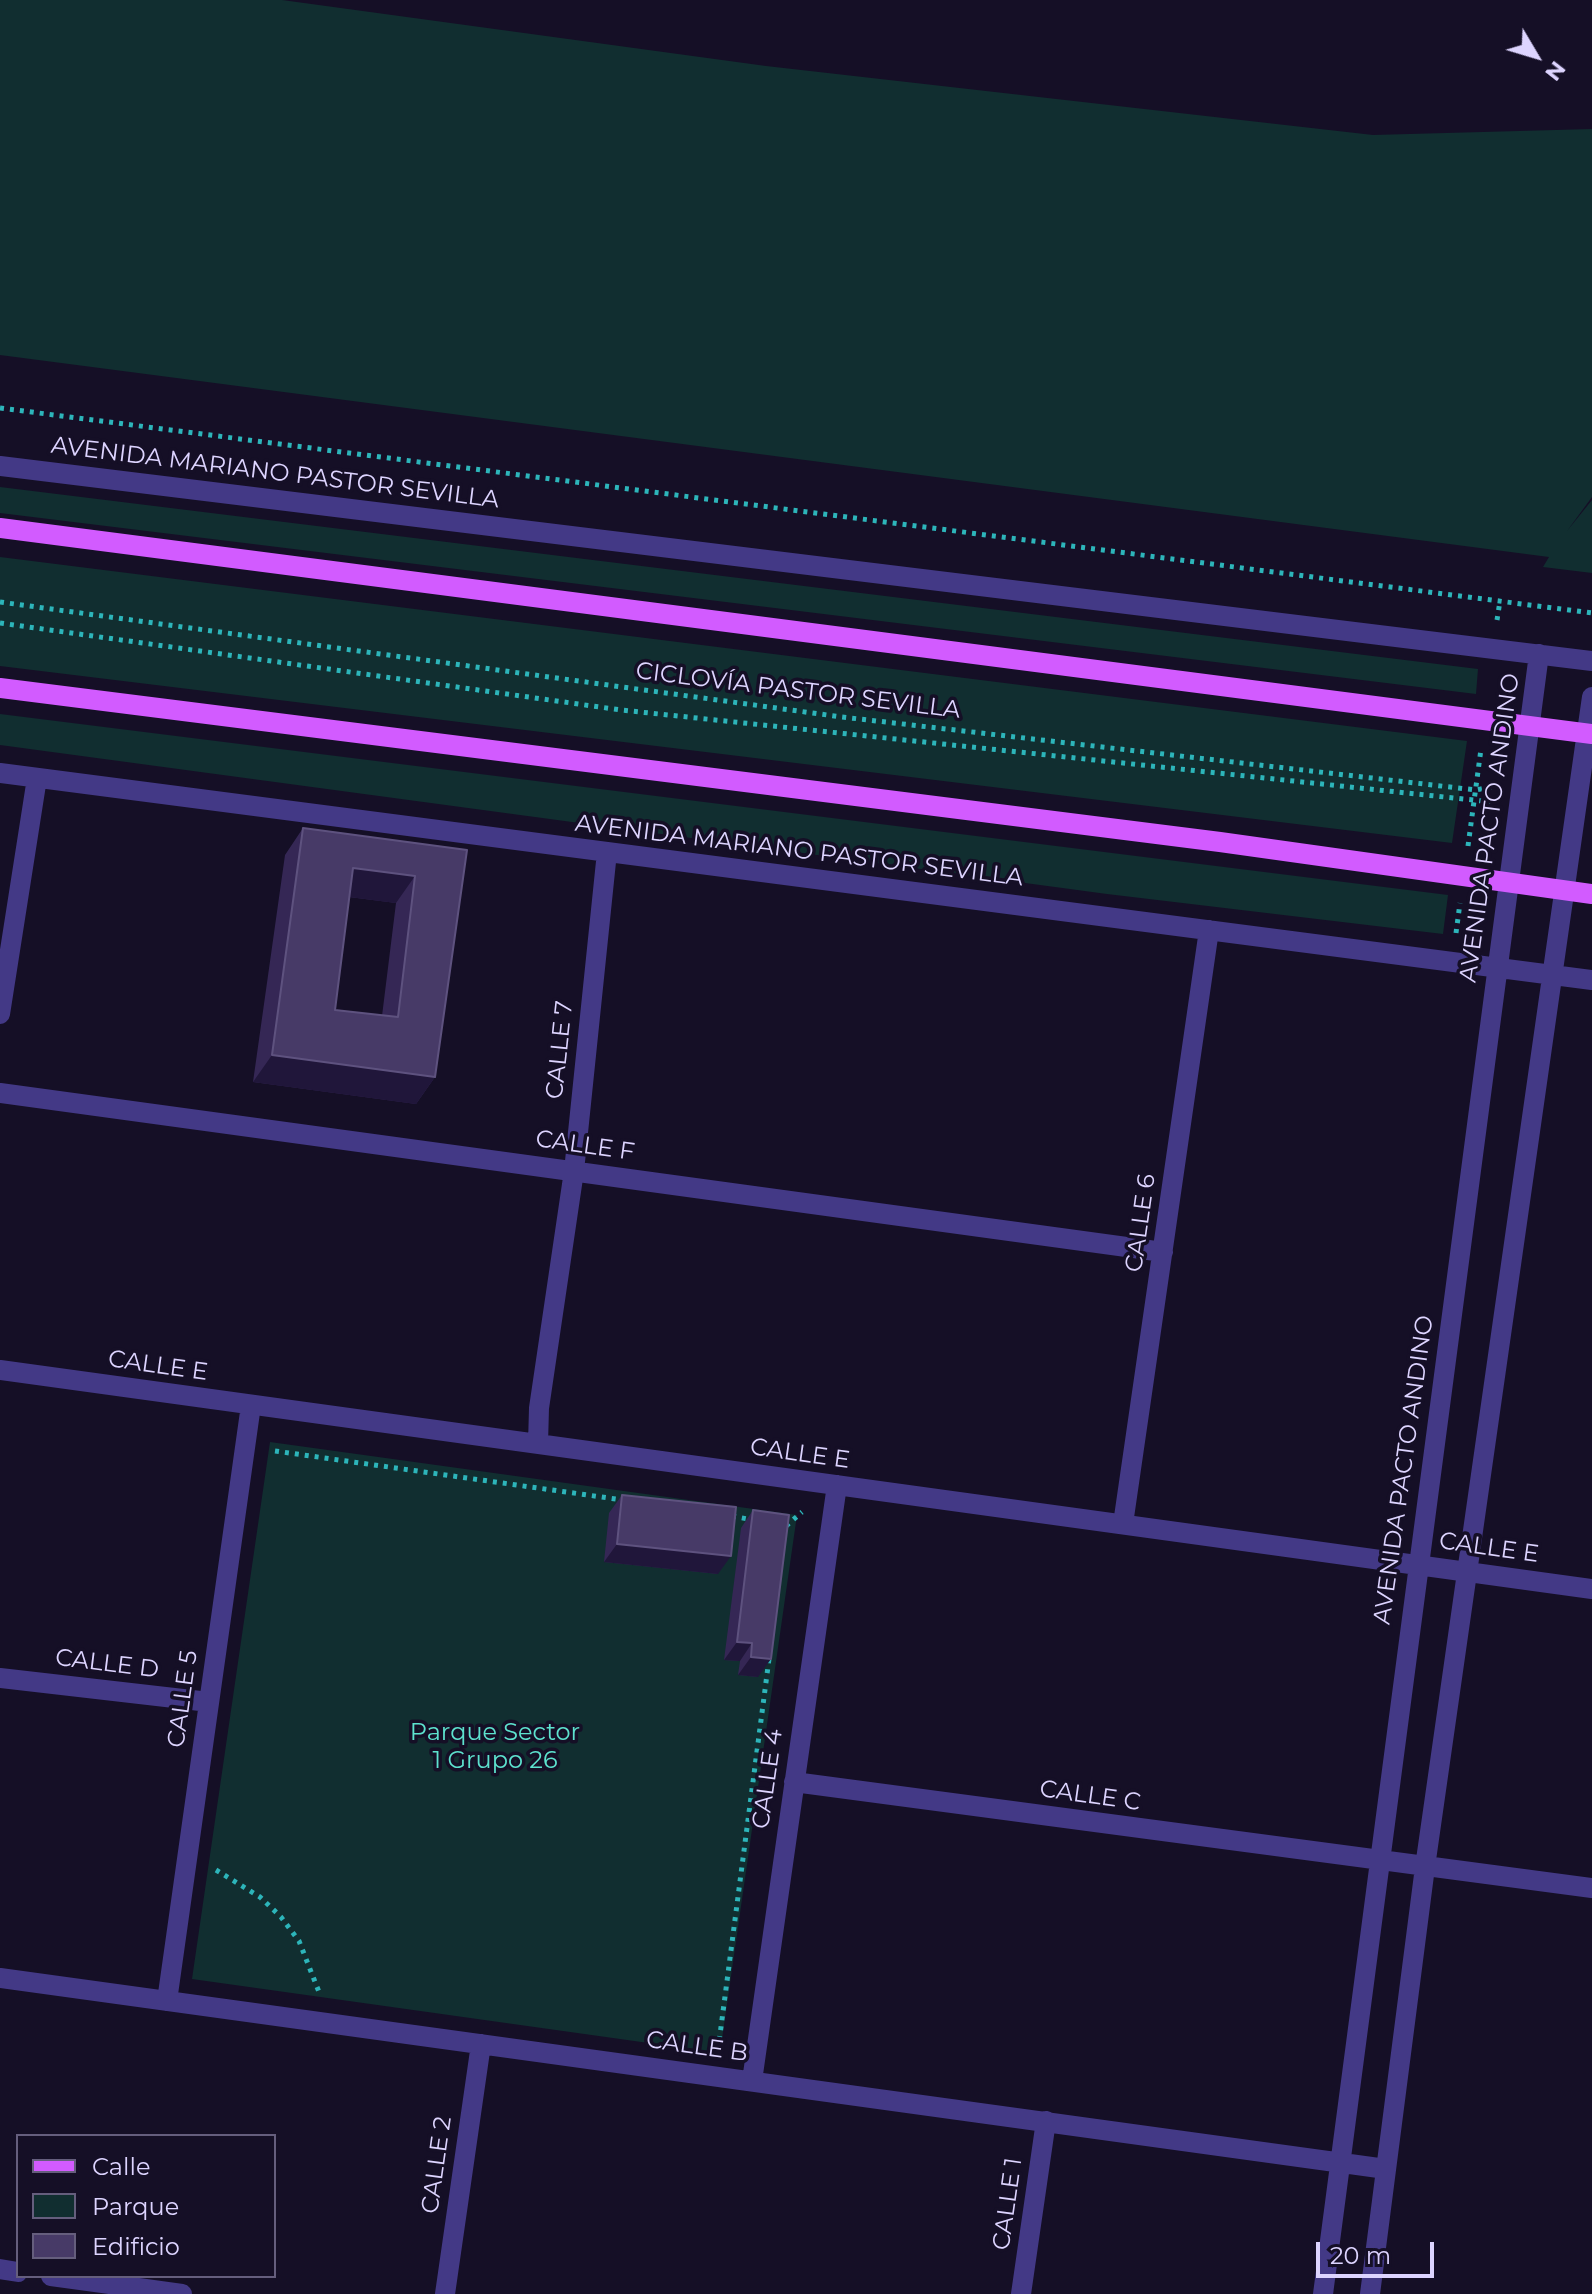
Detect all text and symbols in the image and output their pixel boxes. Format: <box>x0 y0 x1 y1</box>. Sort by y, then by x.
north arrow <box>1496 16 1576 96</box>
text: N <box>1539 56 1571 86</box>
street label: AVENIDA MARIANO PASTOR SEVILLA <box>49 431 501 515</box>
street label: CICLOVÍA PASTOR SEVILLA <box>634 657 962 725</box>
street label: AVENIDA PACTO ANDINO <box>1454 672 1526 984</box>
street label: AVENIDA MARIANO PASTOR SEVILLA <box>573 809 1025 893</box>
street label: CALLE 7 <box>541 999 579 1101</box>
street label: CALLE F <box>534 1125 636 1167</box>
street label: CALLE 6 <box>1120 1172 1162 1274</box>
street label: AVENIDA PACTO ANDINO <box>1368 1314 1440 1626</box>
street label: CALLE E <box>106 1345 210 1387</box>
street label: CALLE E <box>748 1433 852 1475</box>
street label: CALLE E <box>1437 1527 1541 1569</box>
street label: CALLE D <box>54 1643 160 1685</box>
street label: CALLE 5 <box>162 1648 204 1750</box>
park label: Parque Sector 1 Grupo 26 <box>410 1719 580 1775</box>
street label: CALLE 4 <box>747 1727 789 1831</box>
street label: CALLE C <box>1038 1775 1142 1817</box>
street label: CALLE B <box>644 2026 750 2068</box>
street label: CALLE 2 <box>416 2114 458 2216</box>
legend <box>16 2134 276 2278</box>
text: Calle <box>92 2152 150 2181</box>
street label: CALLE 1 <box>987 2156 1029 2252</box>
text: Parque <box>92 2192 179 2221</box>
scale bar <box>1320 2226 1438 2276</box>
text: Edificio <box>92 2232 180 2261</box>
text: 20 m <box>1330 2241 1391 2270</box>

